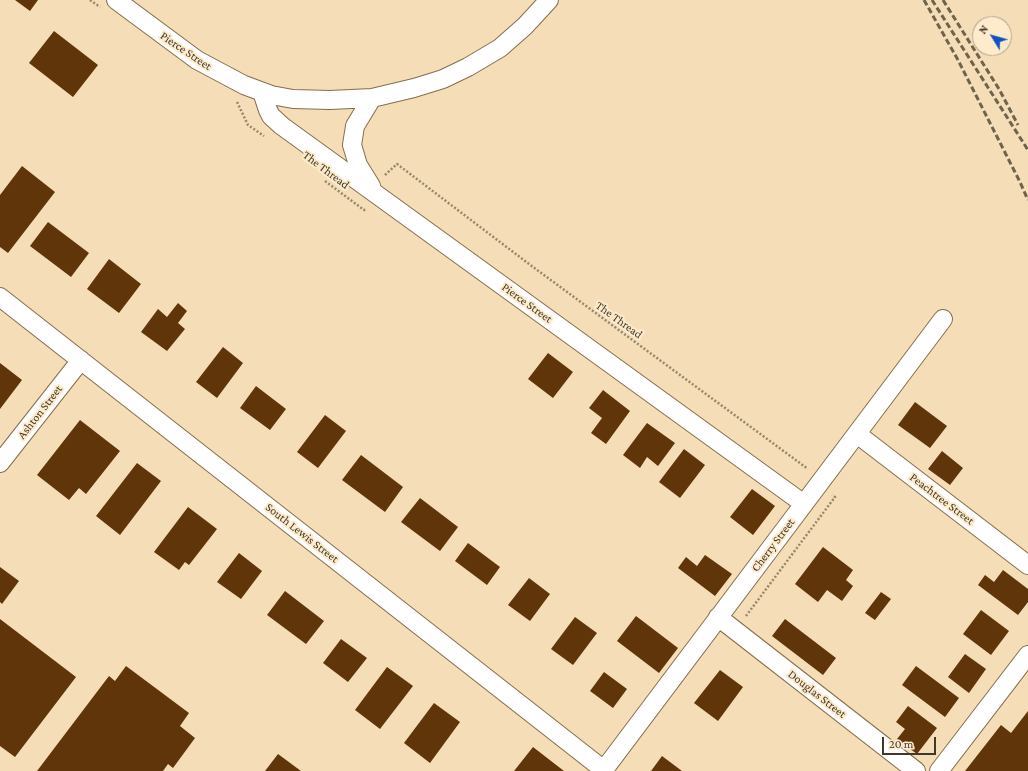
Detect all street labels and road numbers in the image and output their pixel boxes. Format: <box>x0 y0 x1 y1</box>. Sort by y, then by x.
street label: Pierce Street <box>158 29 214 73</box>
street label: The Thread <box>300 148 352 192</box>
street label: Pierce Street <box>499 280 555 326</box>
street label: The Thread <box>593 298 645 342</box>
street label: Ashton Street <box>14 382 66 442</box>
street label: Peachtree Street <box>907 470 977 528</box>
street label: South Lewis Street <box>263 500 341 566</box>
street label: Cherry Street <box>748 515 798 575</box>
street label: Douglas Street <box>785 667 849 721</box>

